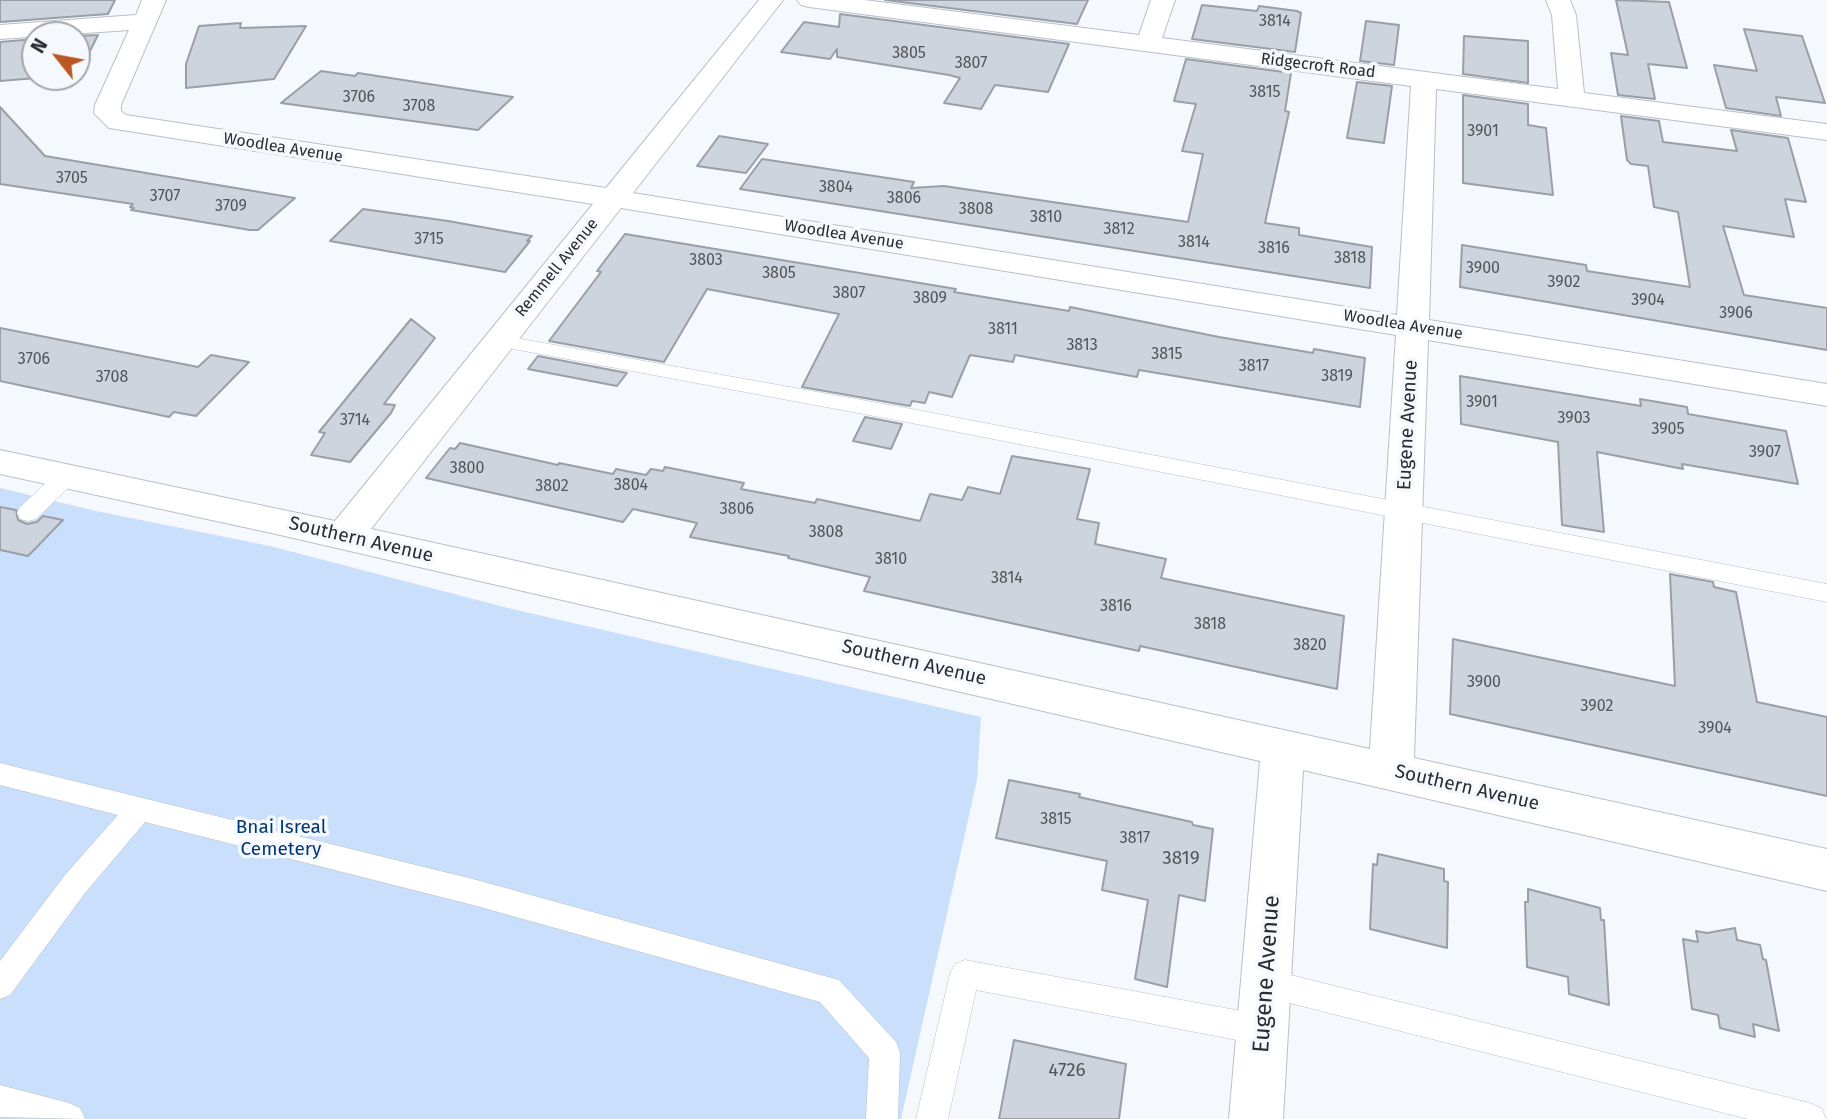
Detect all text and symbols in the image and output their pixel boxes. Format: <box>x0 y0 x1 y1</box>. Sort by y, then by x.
house number: 3814 <box>1259 12 1291 32</box>
north arrow <box>21 21 91 91</box>
text: N <box>26 35 52 57</box>
house number: 3805 <box>892 44 926 64</box>
street label: Ridgecroft Road <box>1260 49 1376 83</box>
house number: 3807 <box>955 54 987 74</box>
house number: 3815 <box>1249 83 1281 103</box>
house number: 3706 <box>343 88 375 108</box>
house number: 3708 <box>403 97 435 117</box>
house number: 3901 <box>1467 122 1499 142</box>
street label: Woodlea Avenue <box>222 129 344 167</box>
house number: 3705 <box>56 169 88 189</box>
house number: 3804 <box>819 178 853 198</box>
house number: 3707 <box>150 187 180 207</box>
house number: 3806 <box>887 189 921 209</box>
house number: 3709 <box>215 197 247 217</box>
house number: 3808 <box>959 200 993 220</box>
house number: 3810 <box>1030 208 1062 228</box>
street label: Remmell Avenue <box>511 215 603 321</box>
street label: Woodlea Avenue <box>783 216 905 254</box>
house number: 3812 <box>1103 220 1135 240</box>
house number: 3715 <box>414 230 444 250</box>
house number: 3814 <box>1178 233 1210 253</box>
house number: 3816 <box>1258 239 1290 259</box>
house number: 3818 <box>1334 249 1366 269</box>
house number: 3803 <box>689 251 723 271</box>
house number: 3900 <box>1466 259 1500 279</box>
house number: 3805 <box>762 264 796 284</box>
house number: 3902 <box>1548 273 1580 293</box>
house number: 3807 <box>833 284 865 304</box>
house number: 3809 <box>913 289 947 309</box>
house number: 3904 <box>1631 291 1665 311</box>
house number: 3906 <box>1719 304 1753 324</box>
street label: Woodlea Avenue <box>1342 306 1464 344</box>
house number: 3811 <box>988 320 1018 340</box>
house number: 3813 <box>1066 336 1098 356</box>
house number: 3815 <box>1151 345 1183 365</box>
house number: 3706 <box>18 350 50 370</box>
house number: 3817 <box>1239 357 1269 377</box>
street label: Eugene Avenue <box>1393 359 1423 491</box>
house number: 3819 <box>1321 367 1353 387</box>
house number: 3708 <box>96 368 128 388</box>
house number: 3901 <box>1466 393 1498 413</box>
house number: 3903 <box>1558 409 1590 429</box>
house number: 3714 <box>340 411 370 431</box>
house number: 3905 <box>1651 420 1685 440</box>
house number: 3907 <box>1749 443 1781 463</box>
house number: 3800 <box>450 459 484 479</box>
house number: 3804 <box>614 476 648 496</box>
house number: 3802 <box>535 477 569 497</box>
house number: 3806 <box>720 500 754 520</box>
street label: Southern Avenue <box>287 512 435 568</box>
house number: 3808 <box>809 523 843 543</box>
house number: 3810 <box>875 550 907 570</box>
house number: 3814 <box>991 569 1023 589</box>
house number: 3816 <box>1100 597 1132 617</box>
house number: 3818 <box>1194 615 1226 635</box>
street label: Southern Avenue <box>840 635 988 691</box>
house number: 3820 <box>1293 636 1327 656</box>
house number: 3900 <box>1467 673 1501 693</box>
house number: 3902 <box>1581 697 1613 717</box>
house number: 3904 <box>1698 719 1732 739</box>
street label: Southern Avenue <box>1393 760 1541 816</box>
house number: 3815 <box>1040 810 1072 830</box>
park label: Bnai Isreal Cemetery <box>236 817 326 861</box>
house number: 3817 <box>1120 829 1150 849</box>
house number: 3819 <box>1162 848 1200 870</box>
street label: Eugene Avenue <box>1248 894 1286 1054</box>
house number: 4726 <box>1048 1060 1086 1082</box>

